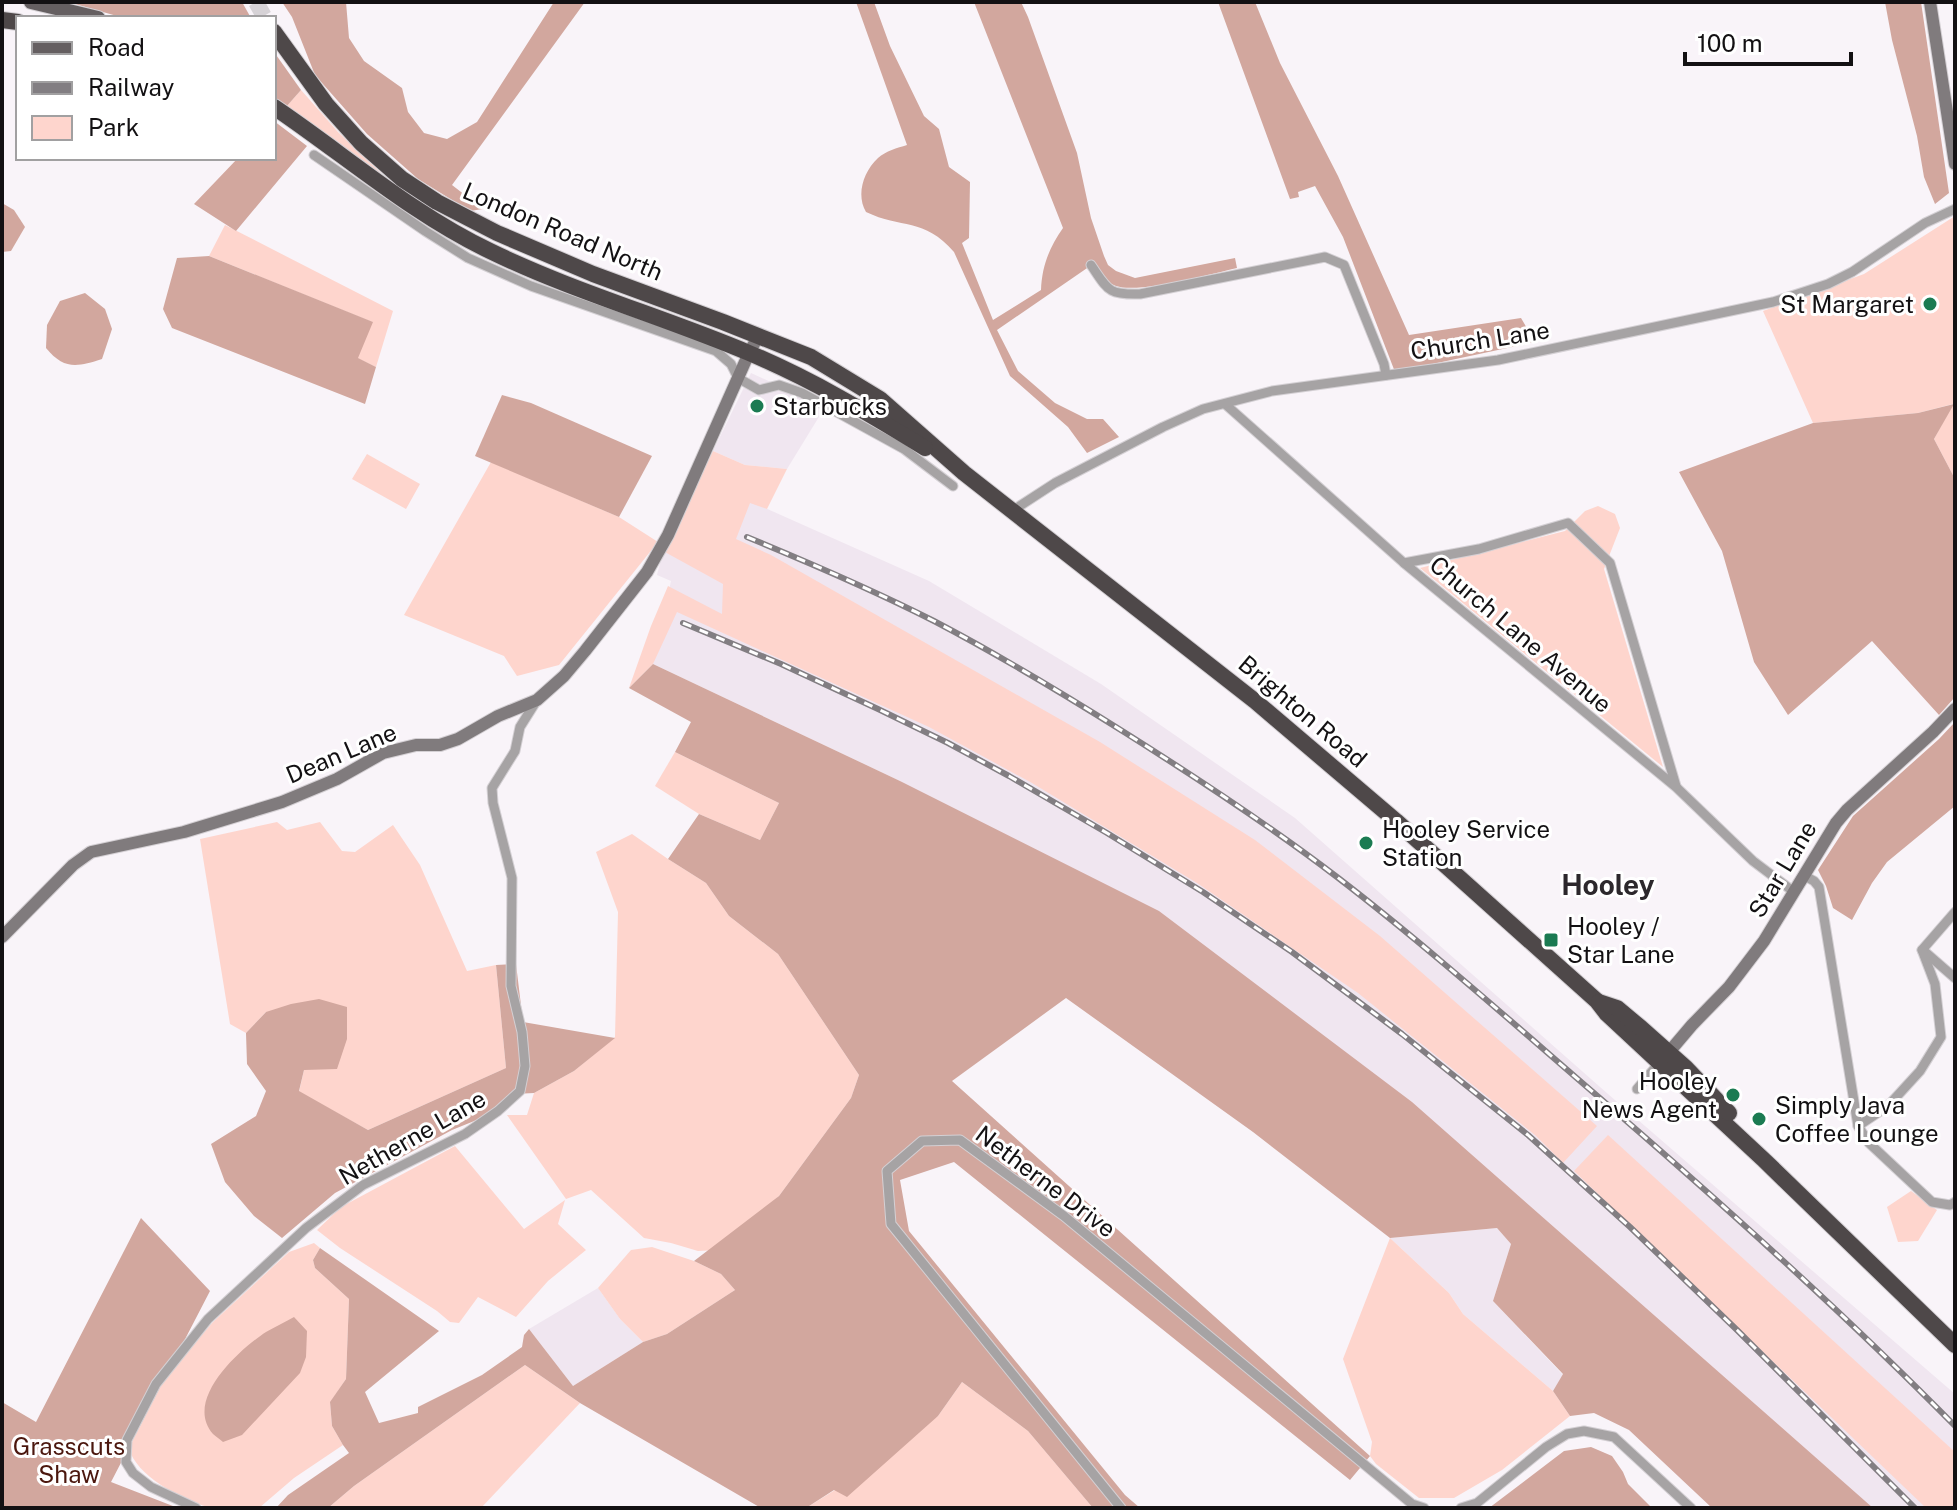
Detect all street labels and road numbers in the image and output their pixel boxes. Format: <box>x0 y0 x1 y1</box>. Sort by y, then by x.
street label: London Road North <box>459 176 667 286</box>
street label: Church Lane <box>1408 315 1552 365</box>
street label: Church Lane Avenue <box>1424 550 1618 718</box>
street label: Brighton Road <box>1233 649 1373 773</box>
street label: Dean Lane <box>282 717 400 789</box>
street label: Star Lane <box>1742 816 1822 922</box>
street label: Netherne Lane <box>334 1084 490 1190</box>
street label: Netherne Drive <box>971 1119 1121 1243</box>

